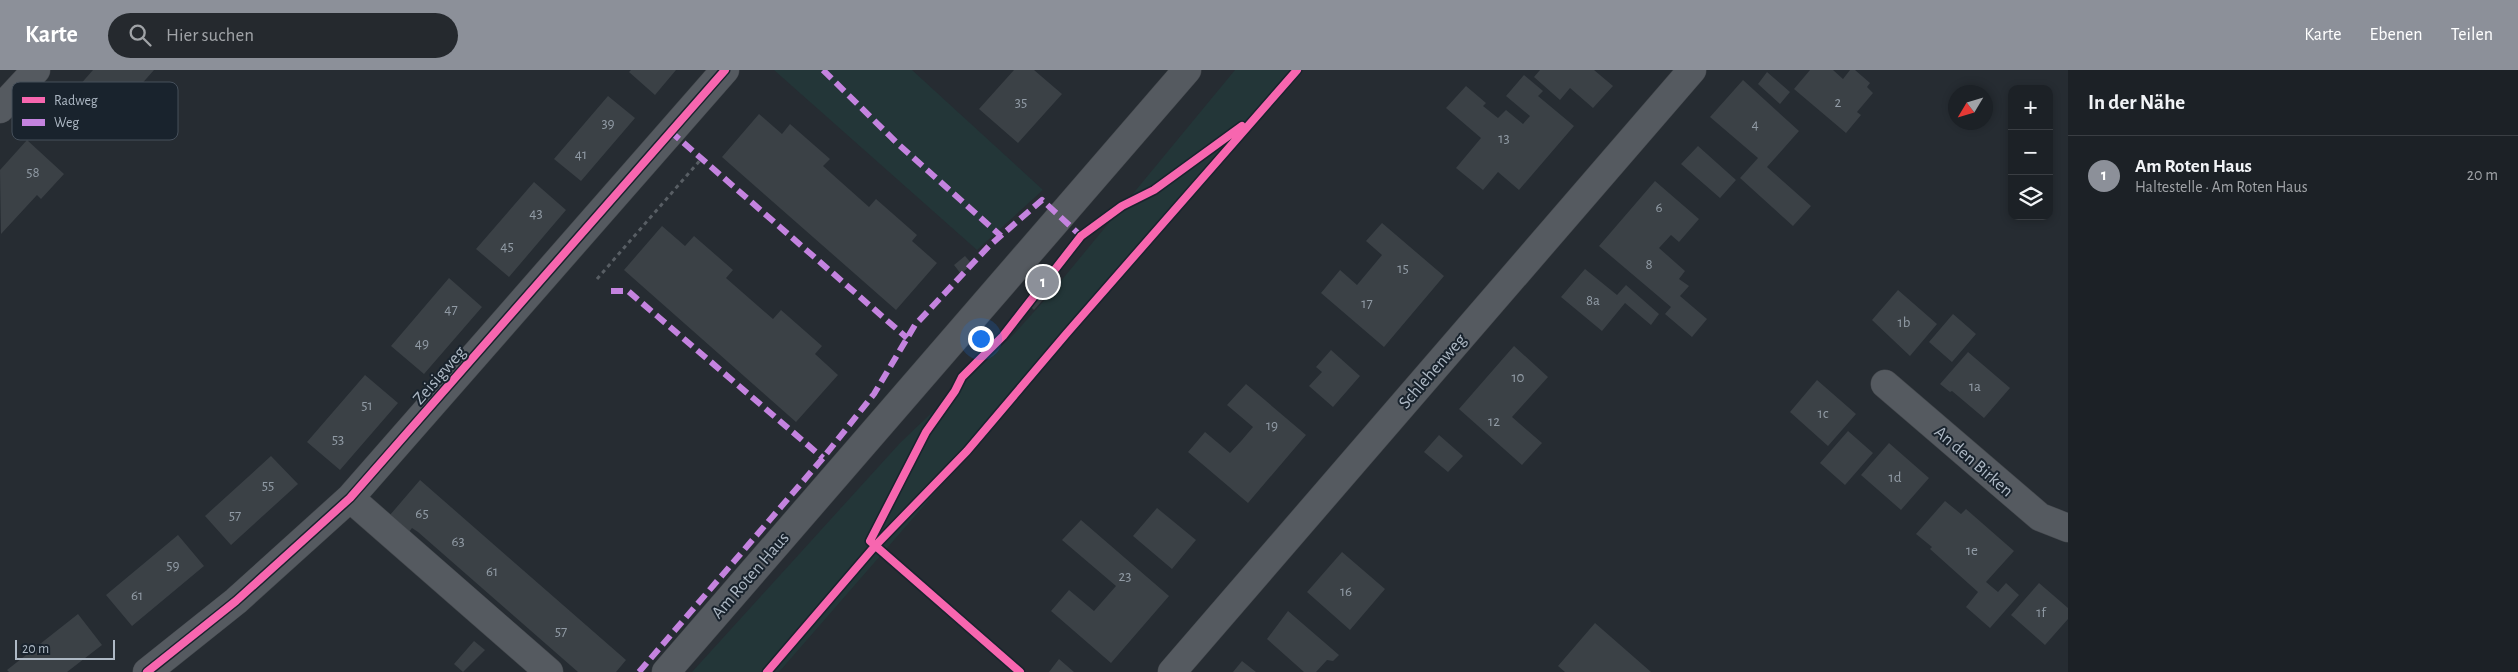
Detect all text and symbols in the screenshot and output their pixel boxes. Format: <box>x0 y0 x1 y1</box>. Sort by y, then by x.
search box <box>108 13 458 58</box>
icon: search <box>126 21 154 49</box>
text: Karte <box>25 23 78 47</box>
text: Hier suchen <box>166 26 254 45</box>
text: Karte <box>2304 26 2342 44</box>
text: Ebenen <box>2370 26 2423 44</box>
text: Teilen <box>2451 26 2493 44</box>
legend <box>12 82 178 140</box>
north arrow <box>1948 85 1993 130</box>
map controls <box>2008 85 2053 220</box>
button: + <box>2008 85 2053 130</box>
text: In der Nähe <box>2088 92 2185 113</box>
text: Radweg <box>54 94 98 108</box>
house number: 35 <box>1015 95 1027 110</box>
house number: 2 <box>1835 95 1842 110</box>
text: Weg <box>54 116 79 130</box>
house number: 39 <box>601 116 615 131</box>
house number: 4 <box>1751 117 1759 132</box>
button: − <box>2008 130 2053 175</box>
house number: 13 <box>1498 131 1510 146</box>
house number: 41 <box>575 147 587 162</box>
text: Am Roten Haus <box>2135 157 2252 176</box>
house number: 58 <box>26 165 40 180</box>
text: 1 <box>2101 167 2107 183</box>
text: 20 m <box>2467 167 2498 183</box>
button: layers <box>2008 175 2053 220</box>
text: Haltestelle · Am Roten Haus <box>2135 179 2308 195</box>
house number: 6 <box>1655 200 1663 215</box>
house number: 43 <box>529 206 543 221</box>
house number: 45 <box>500 239 514 254</box>
house number: 8 <box>1645 257 1653 272</box>
house number: 15 <box>1397 261 1409 276</box>
pin: 1 <box>1027 263 1059 301</box>
house number: 8a <box>1586 293 1600 308</box>
house number: 17 <box>1361 296 1373 311</box>
house number: 47 <box>444 302 458 317</box>
house number: 1b <box>1898 315 1911 330</box>
your location <box>968 326 994 352</box>
street label: Schlehenweg <box>1396 331 1470 412</box>
house number: 49 <box>415 336 429 351</box>
street label: Zeisigweg <box>410 343 470 408</box>
house number: 10 <box>1511 370 1525 385</box>
house number: 1a <box>1969 379 1981 394</box>
house number: 51 <box>361 398 373 413</box>
house number: 1c <box>1818 406 1829 421</box>
house number: 12 <box>1488 414 1500 429</box>
house number: 19 <box>1266 418 1278 433</box>
street label: An den Birken <box>1931 423 2016 501</box>
house number: 53 <box>332 432 344 447</box>
house number: 1d <box>1889 470 1902 485</box>
house number: 55 <box>262 478 274 493</box>
house number: 65 <box>415 506 429 521</box>
house number: 57 <box>229 508 241 523</box>
street label: Am Roten Haus <box>709 529 793 622</box>
house number: 63 <box>451 534 465 549</box>
house number: 1e <box>1966 543 1978 558</box>
house number: 59 <box>166 558 180 573</box>
house number: 61 <box>486 564 498 579</box>
house number: 23 <box>1118 569 1132 584</box>
house number: 16 <box>1340 584 1352 599</box>
house number: 61 <box>131 588 143 603</box>
house number: 1f <box>2036 605 2047 620</box>
house number: 57 <box>555 624 567 639</box>
scale bar <box>15 637 115 660</box>
text: 20 m <box>22 642 49 656</box>

